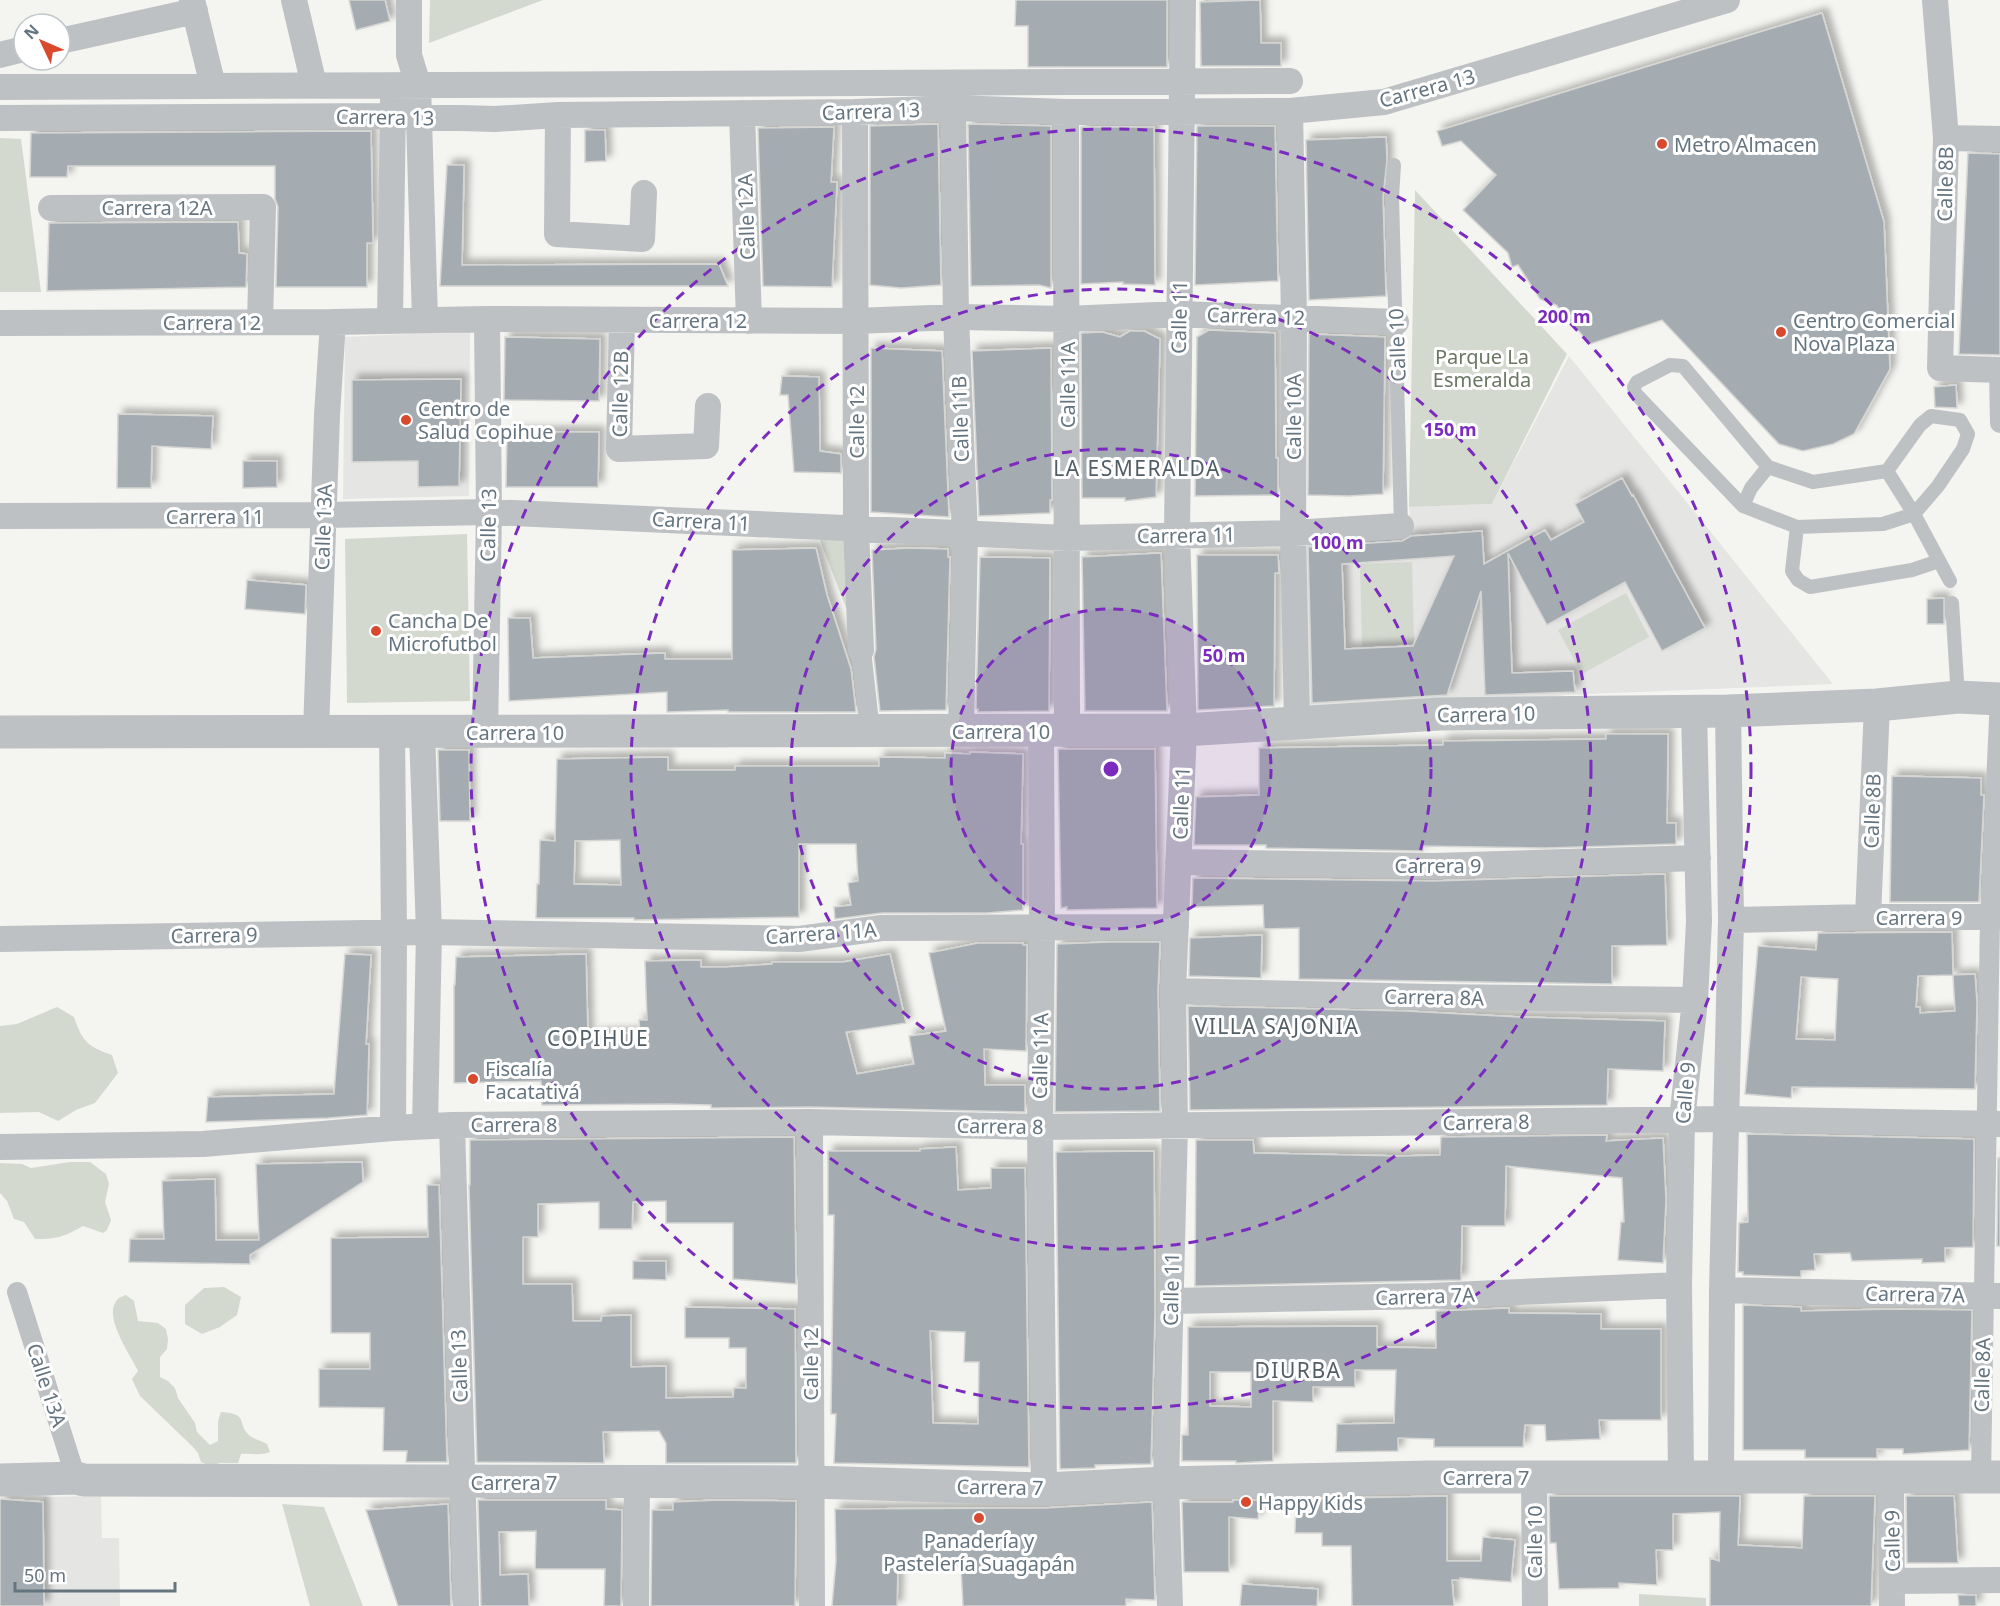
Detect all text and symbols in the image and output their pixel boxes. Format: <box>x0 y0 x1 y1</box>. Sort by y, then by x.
north arrow <box>12 12 72 72</box>
text: N <box>19 19 44 44</box>
street label: Carrera 13 <box>1376 62 1478 114</box>
street label: Carrera 13 <box>821 96 921 126</box>
street label: Carrera 13 <box>336 103 434 131</box>
place label: Metro Almacen <box>1674 131 1817 158</box>
marker: Metro Almacen <box>1655 137 1669 151</box>
street label: Calle 8B <box>1931 146 1959 222</box>
street label: Calle 12A <box>731 173 761 261</box>
street label: Carrera 12A <box>101 194 213 221</box>
street label: Calle 11 <box>1165 280 1193 354</box>
street label: Carrera 12 <box>1206 301 1306 331</box>
text: 200 m <box>1537 304 1591 328</box>
street label: Carrera 12 <box>649 307 747 334</box>
place label: Centro Comercial Nova Plaza <box>1793 307 1955 357</box>
street label: Calle 10 <box>1382 308 1412 382</box>
street label: Carrera 12 <box>163 309 261 336</box>
marker: Centro Comercial Nova Plaza <box>1774 325 1788 339</box>
street label: Calle 11A <box>1054 342 1081 428</box>
park label: Parque La Esmeralda <box>1433 343 1531 393</box>
street label: Calle 12B <box>606 350 634 438</box>
street label: Calle 10A <box>1280 374 1307 460</box>
street label: Calle 11B <box>945 375 975 463</box>
street label: Calle 12 <box>843 385 870 459</box>
place label: Centro de Salud Copihue <box>418 395 553 445</box>
marker: Centro de Salud Copihue <box>399 413 413 427</box>
text: 150 m <box>1423 417 1477 441</box>
district label: LA ESMERALDA <box>1053 454 1221 482</box>
street label: Calle 13A <box>308 483 338 571</box>
street label: Calle 13 <box>474 488 502 562</box>
street label: Carrera 11 <box>166 503 264 530</box>
street label: Carrera 11 <box>651 505 751 537</box>
street label: Carrera 11 <box>1137 521 1235 549</box>
text: 100 m <box>1310 530 1364 554</box>
place label: Cancha De Microfutbol <box>388 607 497 657</box>
marker: Cancha De Microfutbol <box>369 624 383 638</box>
text: 50 m <box>1203 643 1245 667</box>
street label: Carrera 10 <box>1437 700 1535 728</box>
street label: Carrera 10 <box>952 718 1050 745</box>
street label: Carrera 10 <box>466 719 564 746</box>
centre of rings <box>1101 759 1121 779</box>
street label: Calle 11 <box>1166 766 1196 840</box>
street label: Calle 8B <box>1857 773 1887 849</box>
street label: Carrera 9 <box>1395 852 1481 879</box>
street label: Carrera 9 <box>1876 904 1962 931</box>
street label: Carrera 11A <box>765 916 878 950</box>
street label: Carrera 9 <box>170 921 258 949</box>
street label: Carrera 8A <box>1384 983 1484 1011</box>
street label: Calle 11A <box>1026 1012 1054 1099</box>
district label: VILLA SAJONIA <box>1195 1012 1359 1040</box>
district label: COPIHUE <box>547 1024 649 1052</box>
place label: Fiscalía Facatativá <box>485 1055 580 1105</box>
street label: Calle 9 <box>1669 1061 1701 1125</box>
marker: Fiscalía Facatativá <box>466 1072 480 1086</box>
street label: Carrera 8 <box>1442 1108 1530 1136</box>
street label: Carrera 8 <box>471 1111 557 1138</box>
street label: Carrera 8 <box>956 1112 1044 1140</box>
street label: Calle 11 <box>1157 1252 1185 1326</box>
street label: Carrera 7A <box>1865 1280 1965 1308</box>
street label: Carrera 7A <box>1375 1281 1476 1311</box>
street label: Calle 12 <box>797 1327 824 1401</box>
street label: Calle 13 <box>444 1329 474 1403</box>
street label: Calle 8A <box>1968 1337 1996 1413</box>
street label: Calle 13A <box>21 1340 73 1430</box>
district label: DIURBA <box>1255 1356 1341 1384</box>
street label: Carrera 7 <box>1443 1464 1529 1491</box>
street label: Carrera 7 <box>471 1469 557 1496</box>
street label: Carrera 7 <box>956 1473 1044 1501</box>
place label: Happy Kids <box>1258 1489 1363 1516</box>
marker: Happy Kids <box>1239 1495 1253 1509</box>
street label: Calle 10 <box>1521 1505 1548 1579</box>
street label: Calle 9 <box>1878 1510 1906 1572</box>
marker: Panadería y Pastelería Suagapán <box>972 1511 986 1525</box>
place label: Panadería y Pastelería Suagapán <box>883 1527 1075 1577</box>
scale bar <box>15 1555 176 1593</box>
text: 50 m <box>24 1563 66 1587</box>

